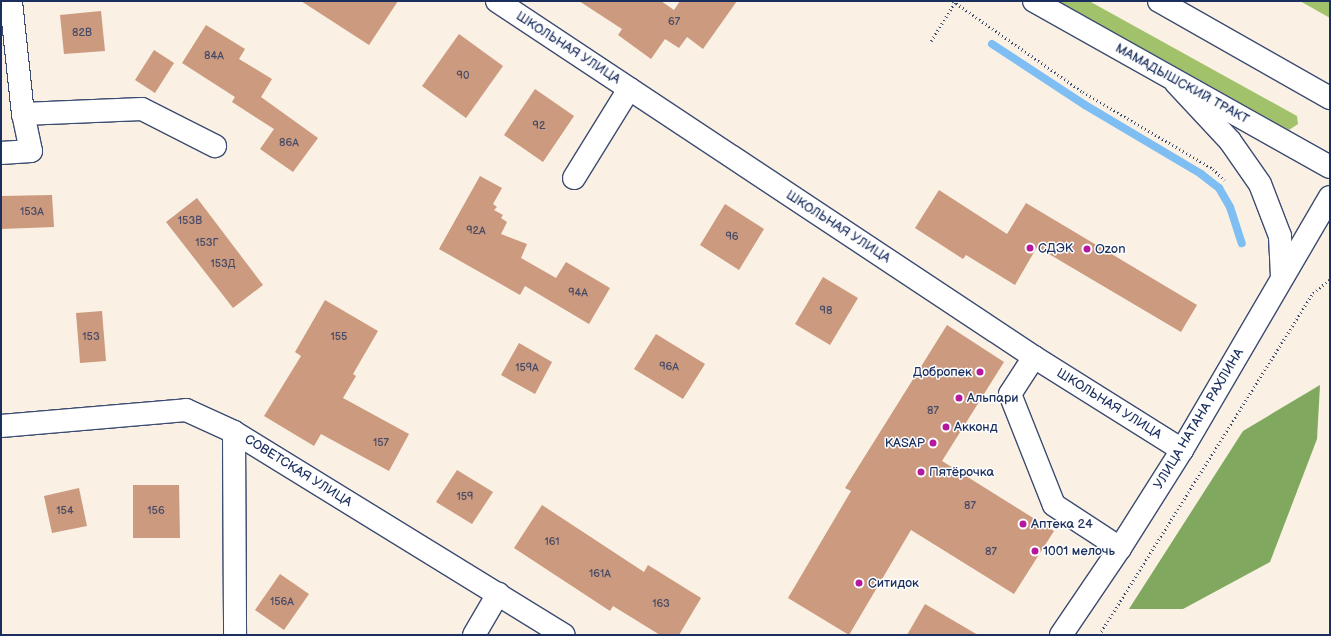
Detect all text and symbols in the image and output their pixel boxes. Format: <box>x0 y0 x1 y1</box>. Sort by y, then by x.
street label: ШКОЛЬНАЯ УЛИЦА <box>513 8 623 88</box>
house number: 67 <box>668 15 680 29</box>
house number: 82В <box>72 26 92 40</box>
street label: МАМАДЫШСКИЙ ТРАКТ <box>1112 41 1252 127</box>
house number: 84А <box>204 49 224 63</box>
house number: 90 <box>457 69 469 83</box>
house number: 92 <box>533 119 545 133</box>
house number: 86А <box>279 136 299 150</box>
street label: ШКОЛЬНАЯ УЛИЦА <box>783 187 893 267</box>
house number: 153А <box>20 205 44 219</box>
house number: 153В <box>178 214 202 228</box>
house number: 92А <box>466 224 486 238</box>
house number: 96 <box>725 230 739 244</box>
house number: 153Г <box>195 236 219 250</box>
place label: СДЭК <box>1038 240 1073 256</box>
place label: Ozon <box>1095 241 1125 257</box>
marker: СДЭК <box>1025 243 1035 253</box>
marker: Ozon <box>1082 244 1092 254</box>
house number: 153Д <box>210 257 236 271</box>
house number: 94А <box>568 286 588 300</box>
house number: 98 <box>820 304 832 318</box>
house number: 153 <box>82 330 100 344</box>
house number: 155 <box>331 330 347 344</box>
street label: УЛИЦА НАТАНА РАХЛИНА <box>1151 346 1247 492</box>
house number: 96А <box>659 360 679 374</box>
house number: 159А <box>515 361 539 375</box>
place label: Добропек <box>913 364 972 380</box>
street label: ШКОЛЬНАЯ УЛИЦА <box>1054 365 1164 443</box>
marker: Добропек <box>975 367 985 377</box>
place label: Альпари <box>967 390 1018 406</box>
marker: Альпари <box>954 393 964 403</box>
house number: 87 <box>927 404 939 418</box>
place label: Акконд <box>954 419 998 435</box>
marker: Акконд <box>941 422 951 432</box>
street label: СОВЕТСКАЯ УЛИЦА <box>241 432 355 510</box>
place label: KASAP <box>885 435 925 451</box>
house number: 157 <box>373 436 389 450</box>
marker: KASAP <box>928 438 938 448</box>
place label: Пятёрочка <box>929 464 994 480</box>
marker: Пятёрочка <box>916 467 926 477</box>
house number: 159 <box>457 490 473 504</box>
house number: 87 <box>964 499 976 513</box>
house number: 154 <box>56 504 74 518</box>
house number: 156 <box>147 504 165 518</box>
place label: Аптека 24 <box>1031 516 1093 532</box>
marker: Аптека 24 <box>1018 519 1028 529</box>
house number: 161 <box>544 535 560 549</box>
place label: 1001 мелочь <box>1043 543 1115 559</box>
house number: 87 <box>985 545 997 559</box>
marker: 1001 мелочь <box>1030 546 1040 556</box>
house number: 161А <box>589 567 611 581</box>
place label: Ситидок <box>868 575 919 591</box>
marker: Ситидок <box>853 577 865 589</box>
house number: 156А <box>270 595 294 609</box>
house number: 163 <box>652 597 670 611</box>

